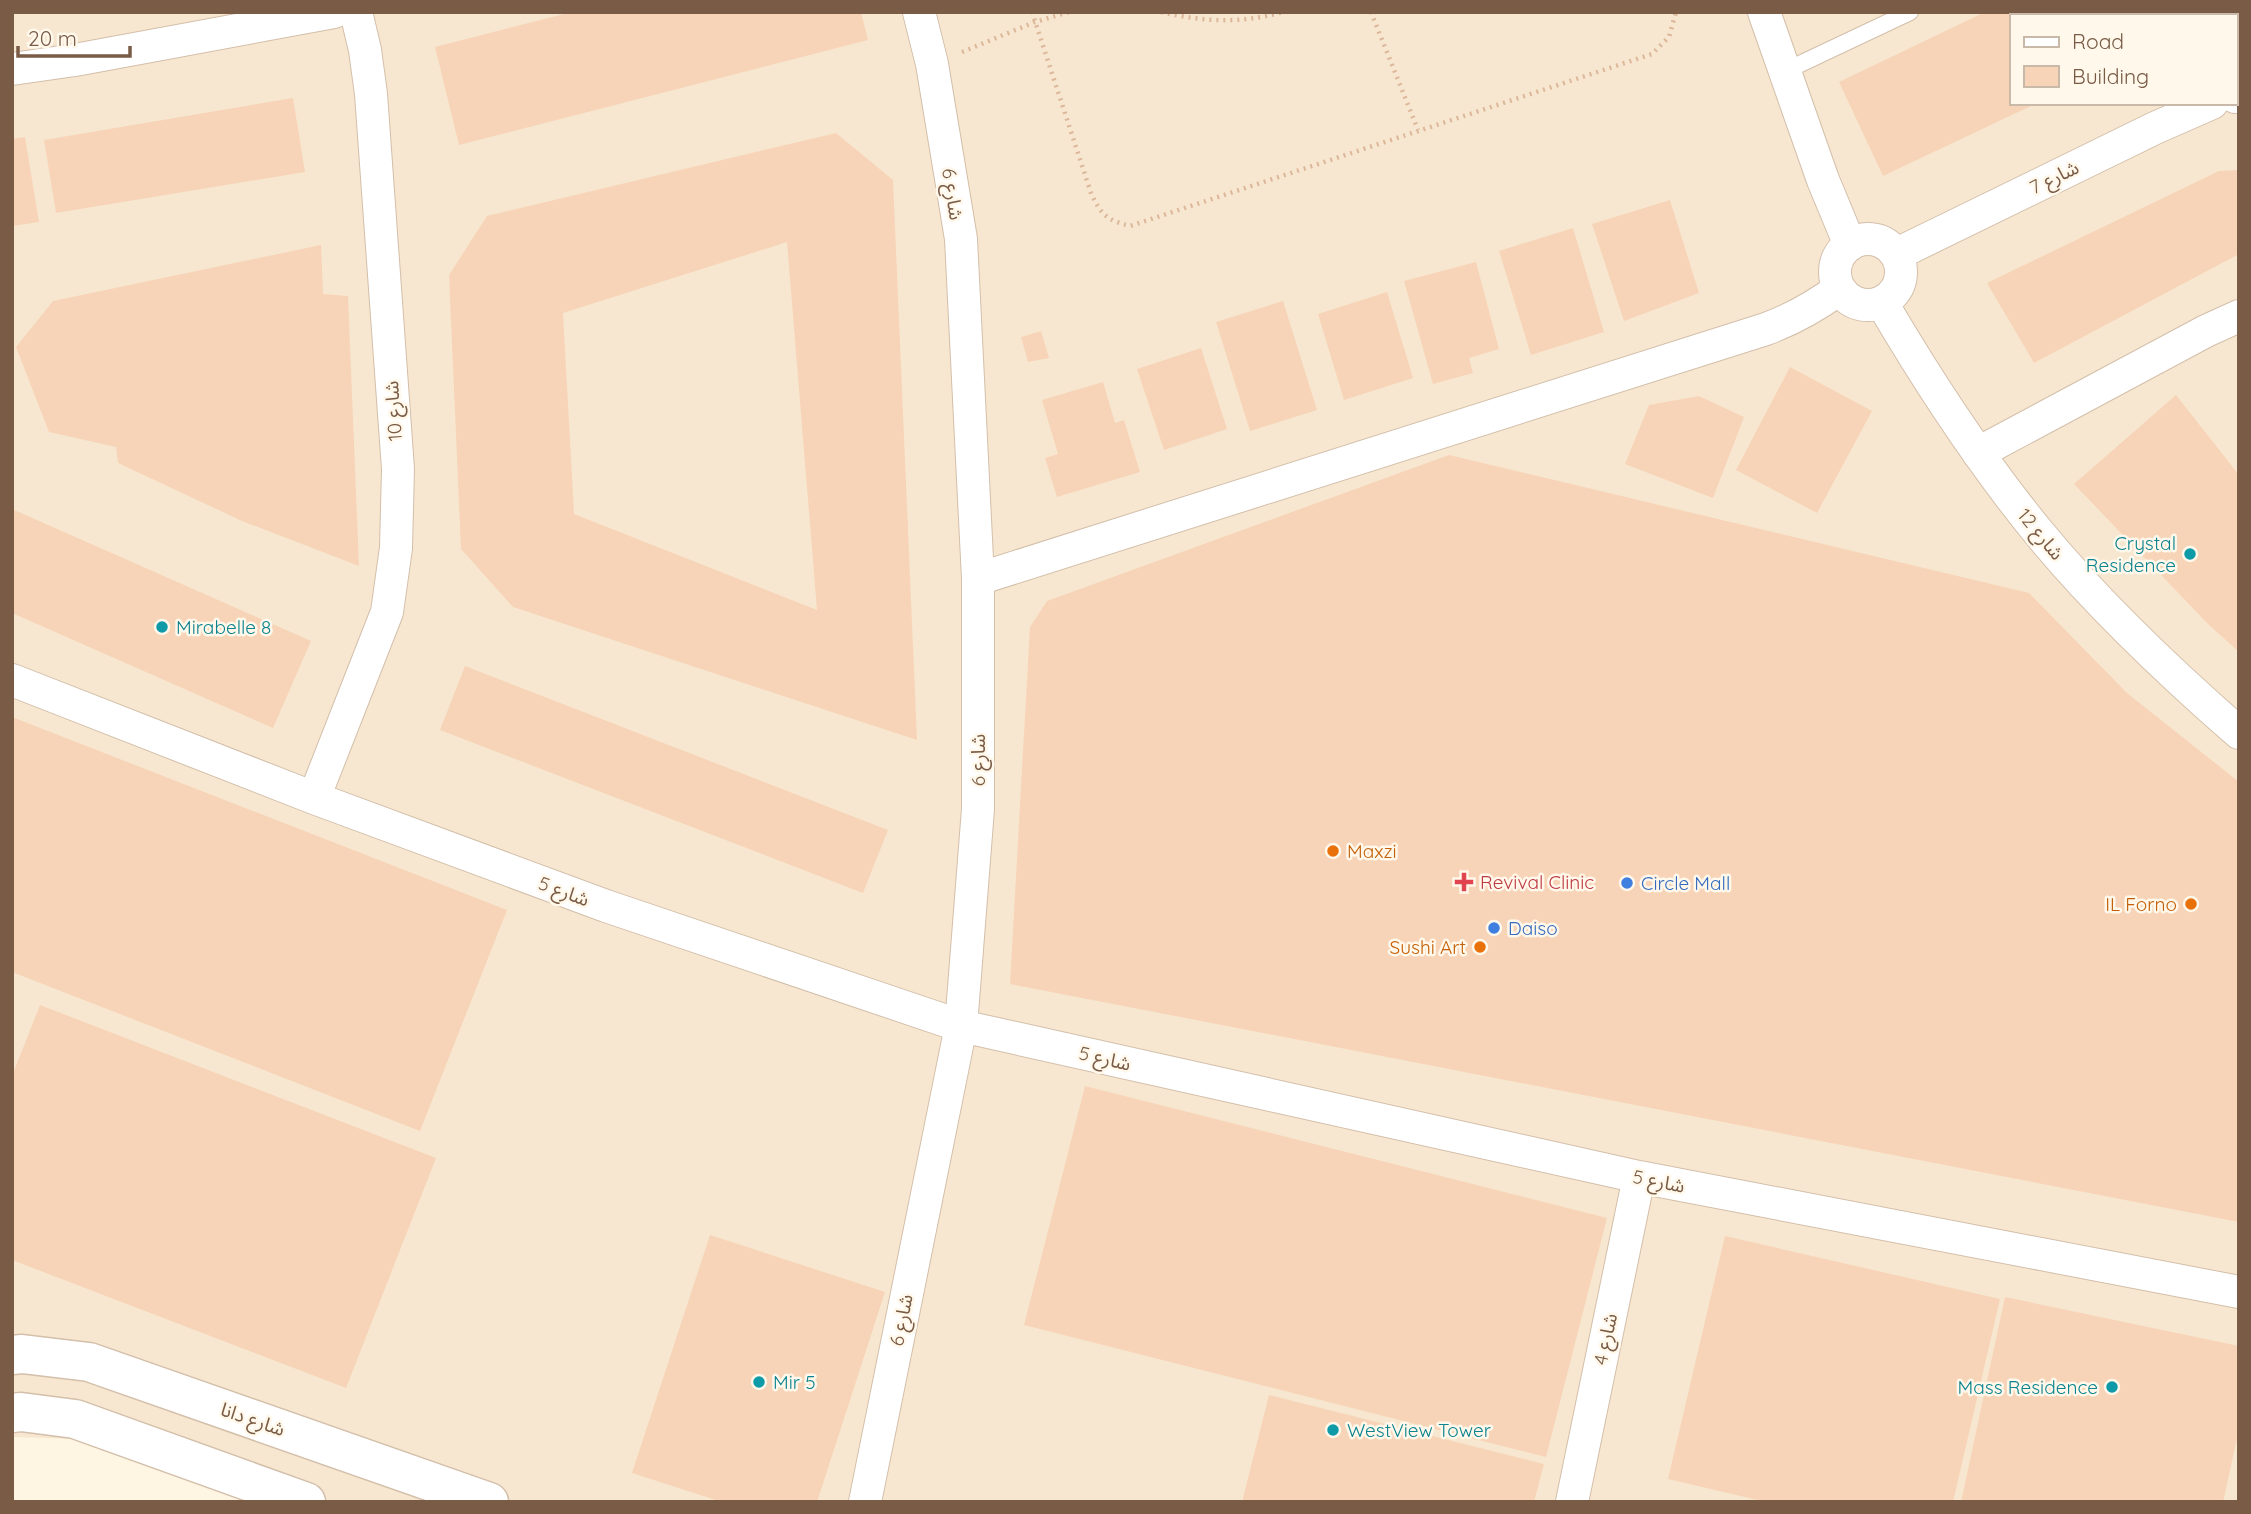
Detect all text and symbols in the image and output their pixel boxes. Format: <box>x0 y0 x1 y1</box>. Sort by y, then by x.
scale bar <box>18 14 130 58</box>
legend <box>2010 14 2237 105</box>
text: 20 m <box>28 25 77 51</box>
text: Road <box>2072 28 2124 54</box>
text: Building <box>2072 63 2149 89</box>
street label: شارع 7 <box>2025 155 2083 201</box>
street label: شارع 6 <box>935 166 969 222</box>
street label: شارع 10 <box>379 380 409 442</box>
street label: شارع 12 <box>2011 503 2069 566</box>
place label: Crystal Residence <box>2086 531 2176 577</box>
marker: Crystal Residence <box>2182 546 2198 562</box>
place label: Mirabelle 8 <box>176 615 271 639</box>
marker: Mirabelle 8 <box>154 619 170 635</box>
street label: شارع 6 <box>966 734 992 786</box>
place label: Maxzi <box>1347 839 1397 863</box>
marker: Maxzi <box>1325 843 1341 859</box>
place label: Revival Clinic <box>1480 870 1594 894</box>
street label: شارع 5 <box>535 871 593 913</box>
place label: Circle Mall <box>1641 871 1730 895</box>
marker: Revival Clinic <box>1454 872 1474 892</box>
marker: Circle Mall <box>1619 875 1635 891</box>
place label: IL Forno <box>2105 892 2177 916</box>
marker: IL Forno <box>2183 896 2199 912</box>
place label: Daiso <box>1508 916 1558 940</box>
marker: Daiso <box>1486 920 1502 936</box>
place label: Sushi Art <box>1390 935 1466 959</box>
marker: Sushi Art <box>1472 939 1488 955</box>
street label: شارع 5 <box>1076 1040 1133 1078</box>
street label: شارع 5 <box>1631 1164 1687 1200</box>
street label: شارع 6 <box>884 1292 920 1348</box>
street label: شارع 4 <box>1588 1311 1624 1367</box>
place label: Mir 5 <box>773 1370 816 1394</box>
marker: Mir 5 <box>751 1374 767 1390</box>
place label: Mass Residence <box>1958 1375 2098 1399</box>
marker: Mass Residence <box>2104 1379 2120 1395</box>
street label: شارع دانا <box>217 1397 288 1443</box>
place label: WestView Tower <box>1347 1418 1492 1442</box>
marker: WestView Tower <box>1325 1422 1341 1438</box>

